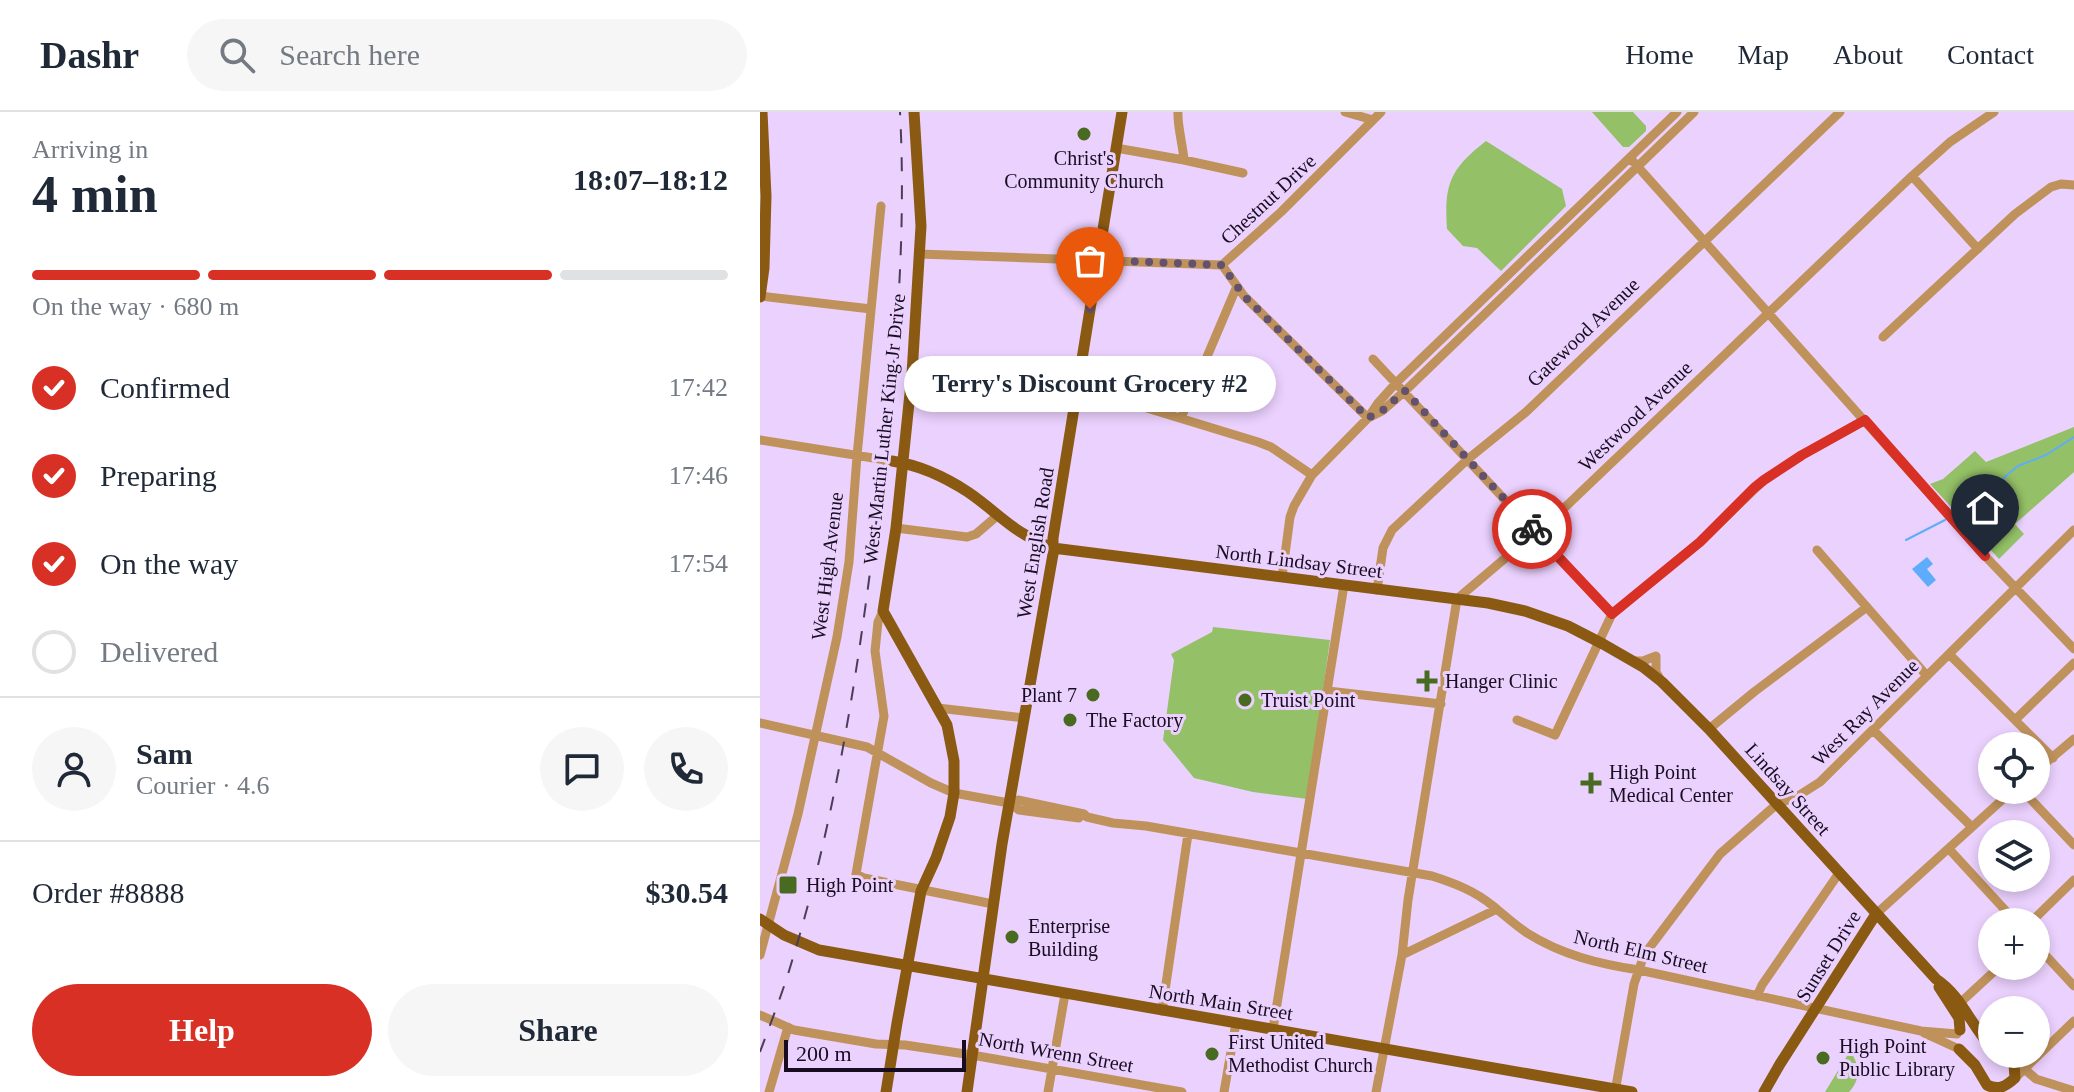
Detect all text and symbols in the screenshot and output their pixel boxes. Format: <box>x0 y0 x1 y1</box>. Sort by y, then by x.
search box <box>187 19 747 91</box>
icon: search <box>215 33 259 77</box>
text: Dashr <box>40 34 139 76</box>
text: Search here <box>279 38 420 71</box>
text: Home <box>1625 39 1694 70</box>
text: Map <box>1738 39 1789 70</box>
text: About <box>1833 39 1903 70</box>
text: Contact <box>1947 39 2034 70</box>
marker: Christ's Community Church <box>1075 125 1093 143</box>
text: Arriving in <box>32 135 148 164</box>
place label: Christ's Community Church <box>1004 147 1164 193</box>
street label: Chestnut Drive <box>1216 149 1320 249</box>
text: 18:07–18:12 <box>573 163 728 196</box>
text: 4 min <box>32 166 158 223</box>
pin <box>1056 227 1124 309</box>
icon: bag <box>1068 239 1112 283</box>
street label: Gatewood Avenue <box>1523 273 1644 391</box>
text: On the way · 680 m <box>32 292 239 321</box>
street label: West Martin Luther King Jr Drive <box>859 292 910 566</box>
street label: Westwood Avenue <box>1574 356 1696 476</box>
callout: Terry's Discount Grocery #2 <box>904 357 1276 413</box>
icon: check <box>32 366 76 410</box>
text: Terry's Discount Grocery #2 <box>932 369 1248 398</box>
text: Confirmed <box>100 371 230 404</box>
text: 17:42 <box>669 373 728 402</box>
icon: check <box>32 454 76 498</box>
text: Preparing <box>100 459 217 492</box>
text: 17:46 <box>669 461 728 490</box>
street label: West English Road <box>1012 466 1059 620</box>
pin <box>1951 474 2019 556</box>
icon: home <box>1963 486 2007 530</box>
courier <box>1492 489 1572 569</box>
street label: West High Avenue <box>807 491 848 641</box>
icon: bike <box>1510 507 1554 551</box>
street label: North Lindsay Street <box>1214 540 1384 583</box>
icon: check <box>32 542 76 586</box>
text: On the way <box>100 547 238 580</box>
text: 17:54 <box>669 549 728 578</box>
text: Delivered <box>100 635 218 668</box>
street label: West Ray Avenue <box>1807 654 1924 770</box>
marker: Hanger Clinic <box>1416 670 1438 692</box>
place label: Hanger Clinic <box>1445 670 1558 693</box>
place label: Plant 7 <box>1021 684 1077 706</box>
marker: Plant 7 <box>1084 686 1102 704</box>
place label: Truist Point <box>1261 689 1356 711</box>
marker: Truist Point <box>1236 691 1254 709</box>
place label: The Factory <box>1086 709 1183 732</box>
marker: The Factory <box>1061 711 1079 729</box>
button: person <box>32 727 116 811</box>
button: chat <box>540 727 624 811</box>
button: phone <box>644 727 728 811</box>
map controls <box>1978 732 2050 1068</box>
button: locate <box>1978 732 2050 804</box>
text: Sam <box>136 737 193 770</box>
street label: Lindsay Street <box>1740 739 1835 840</box>
place label: High Point Medical Center <box>1609 761 1733 806</box>
text: Courier · 4.6 <box>136 771 270 800</box>
marker: High Point Medical Center <box>1580 772 1602 794</box>
button: layers <box>1978 820 2050 892</box>
marker: High Point <box>777 874 799 896</box>
place label: High Point <box>806 874 894 897</box>
text: Order #8888 <box>32 876 184 909</box>
text: $30.54 <box>646 876 728 909</box>
street label: Sunset Drive <box>1791 906 1865 1006</box>
button: + <box>1978 908 2050 980</box>
place label: Enterprise Building <box>1028 915 1110 961</box>
street label: North Elm Street <box>1572 925 1710 977</box>
marker: Enterprise Building <box>1003 928 1021 946</box>
street label: North Main Street <box>1147 980 1295 1024</box>
button: Help <box>32 984 372 1076</box>
button: Share <box>388 984 728 1076</box>
button: − <box>1978 996 2050 1068</box>
street label: North Wrenn Street <box>977 1028 1135 1077</box>
place label: First United Methodist Church <box>1228 1031 1373 1076</box>
place label: High Point Public Library <box>1839 1035 1955 1081</box>
scale bar <box>784 1036 966 1072</box>
text: 200 m <box>796 1041 852 1066</box>
marker: First United Methodist Church <box>1203 1045 1221 1063</box>
marker: High Point Public Library <box>1814 1049 1832 1067</box>

